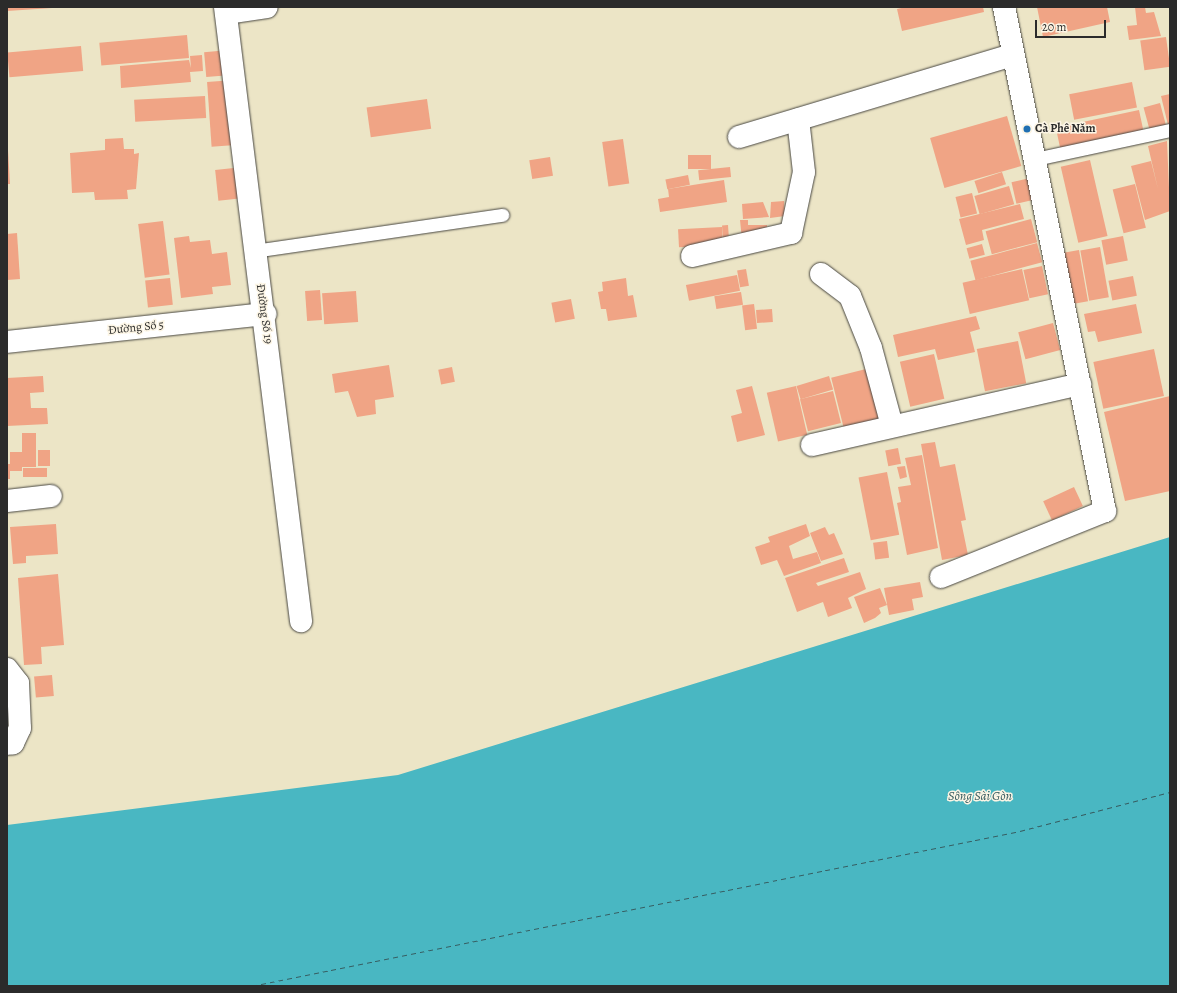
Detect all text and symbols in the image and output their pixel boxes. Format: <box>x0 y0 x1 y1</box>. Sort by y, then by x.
scale bar <box>1037 12 1108 38</box>
text: 20 m <box>1042 19 1066 35</box>
place label: Cà Phê Năm <box>1035 122 1096 136</box>
marker: Cà Phê Năm <box>1022 124 1032 134</box>
street label: Đường Số 19 <box>253 283 275 345</box>
street label: Đường Số 5 <box>107 318 165 338</box>
water label: Sông Sài Gòn <box>948 788 1012 804</box>

